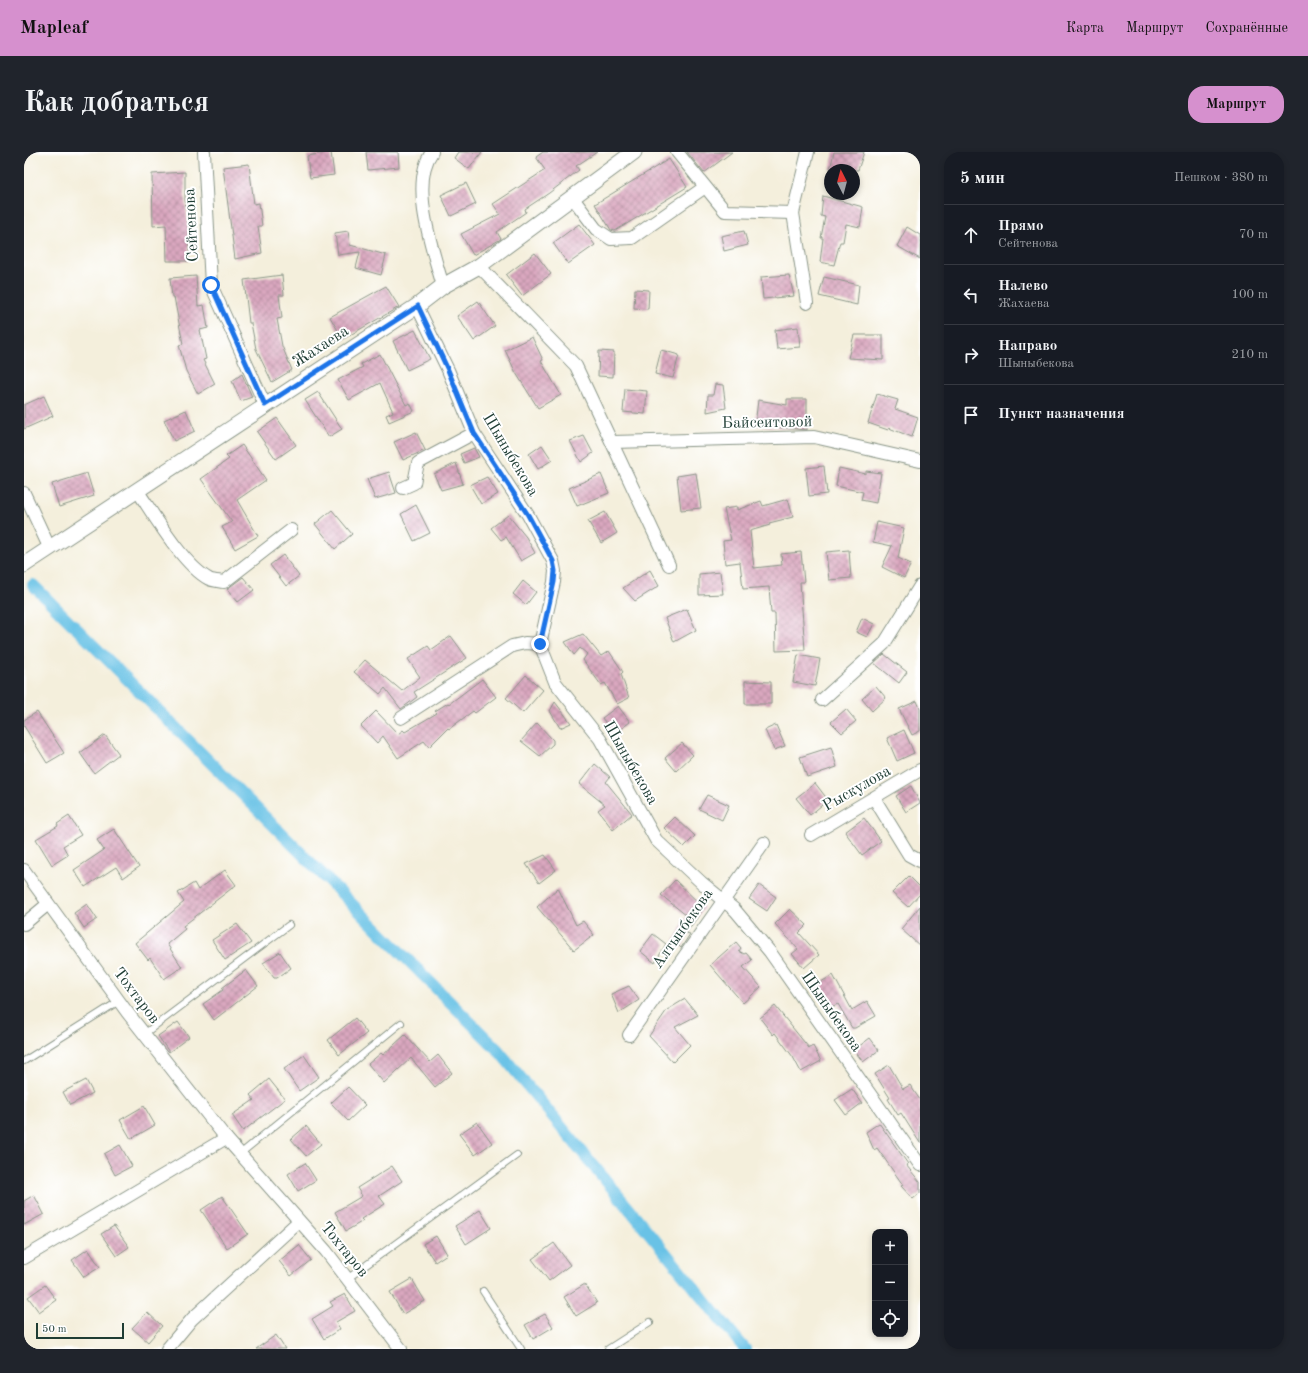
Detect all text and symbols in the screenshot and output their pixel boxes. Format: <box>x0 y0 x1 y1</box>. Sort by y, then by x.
text: Mapleaf <box>20 19 88 38</box>
text: Карта <box>1066 21 1104 35</box>
text: Маршрут <box>1126 21 1183 35</box>
text: Сохранённые <box>1205 21 1288 35</box>
button: Маршрут <box>1188 86 1284 123</box>
text: Как добраться <box>24 90 209 118</box>
north arrow <box>824 164 860 200</box>
text: 5 мин <box>960 170 1005 187</box>
text: Пешком · 380 m <box>1174 171 1268 184</box>
street label: Сейтенова <box>182 188 202 262</box>
text: Прямо <box>998 219 1044 234</box>
icon: ahead <box>960 224 982 246</box>
text: 70 m <box>1239 228 1268 241</box>
text: Сейтенова <box>998 237 1058 250</box>
route start <box>202 276 220 294</box>
text: Налево <box>998 279 1048 294</box>
icon: left <box>960 284 982 306</box>
text: 100 m <box>1231 288 1268 301</box>
text: Жахаева <box>998 297 1049 310</box>
street label: Жахаева <box>290 323 352 371</box>
text: Направо <box>998 339 1057 354</box>
icon: right <box>960 344 982 366</box>
text: 210 m <box>1231 348 1268 361</box>
text: Шыныбекова <box>998 357 1074 370</box>
icon: arrive <box>960 404 982 426</box>
text: Пункт назначения <box>998 407 1125 422</box>
street label: Шыныбекова <box>479 411 541 499</box>
street label: Байсеитовой <box>722 414 812 432</box>
route end <box>531 635 549 653</box>
street label: Шыныбекова <box>600 718 660 808</box>
street label: Рыскулова <box>820 763 894 815</box>
street label: Алтынбекова <box>650 886 716 972</box>
street label: Тохтаров <box>110 965 162 1027</box>
street label: Шыныбекова <box>798 969 864 1055</box>
street label: Тохтаров <box>317 1219 371 1281</box>
map controls <box>872 1229 908 1337</box>
button: + <box>872 1229 908 1265</box>
button: − <box>872 1265 908 1301</box>
button: locate <box>872 1301 908 1337</box>
scale bar <box>36 1321 124 1340</box>
text: 50 m <box>42 1324 67 1335</box>

